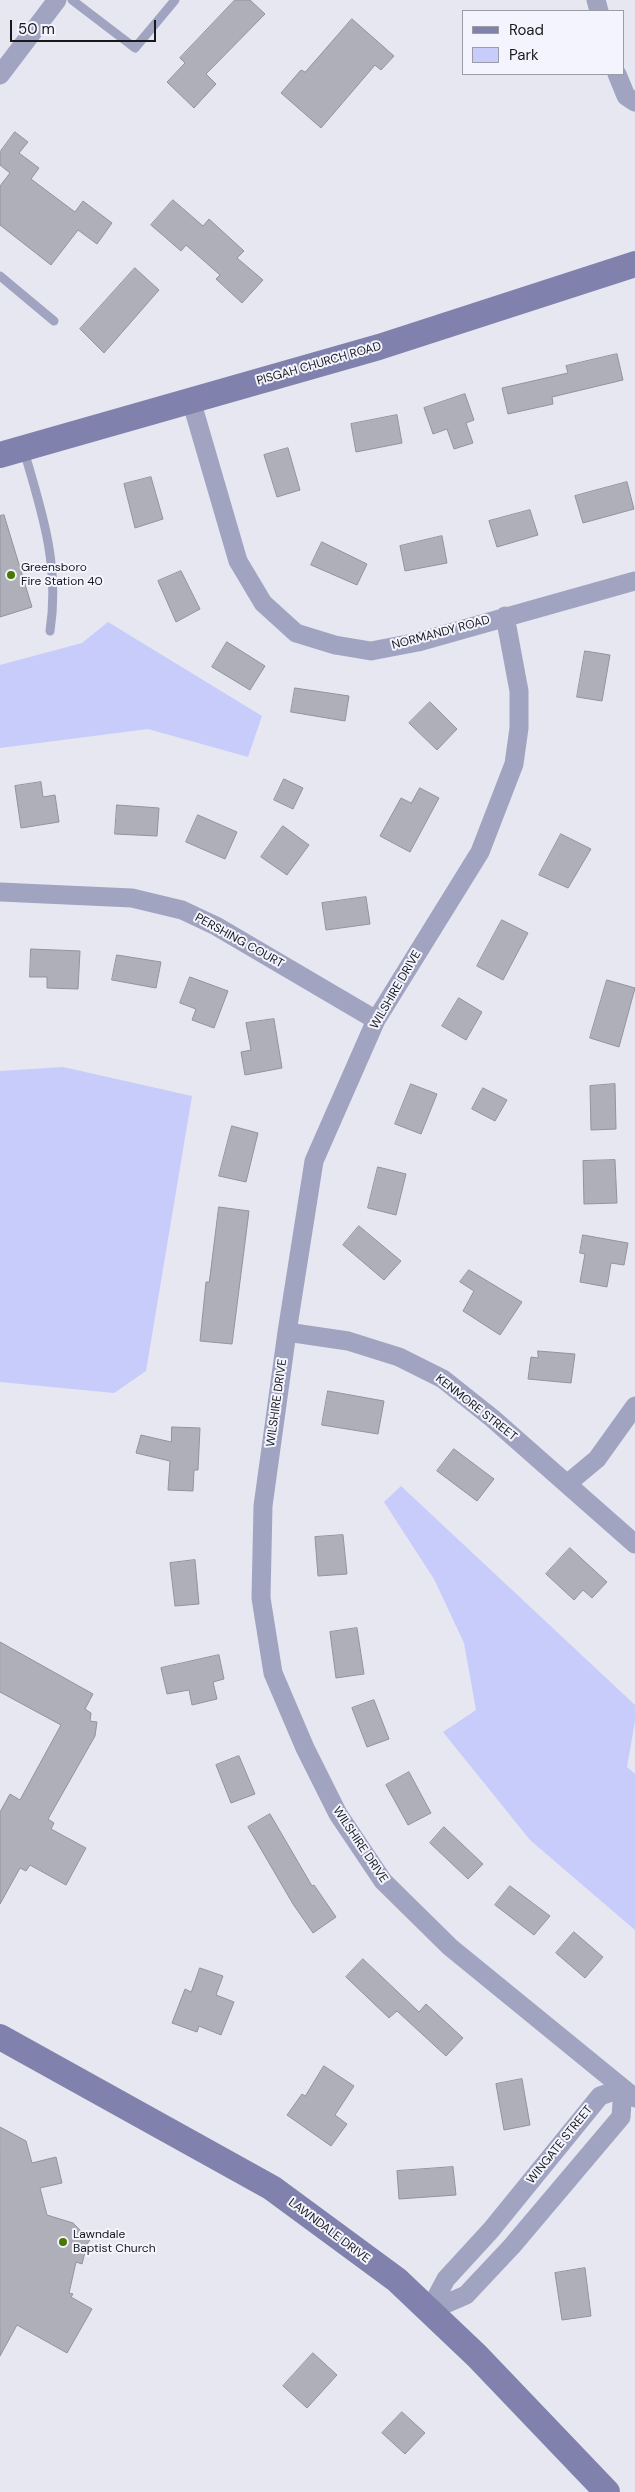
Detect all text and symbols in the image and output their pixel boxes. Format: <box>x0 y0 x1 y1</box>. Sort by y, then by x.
scale bar <box>12 10 159 42</box>
legend <box>462 10 625 75</box>
text: 50 m <box>18 19 55 39</box>
text: Road <box>509 20 544 40</box>
text: Park <box>509 45 539 65</box>
street label: PISGAH CHURCH ROAD <box>255 339 383 389</box>
place label: Greensboro Fire Station 40 <box>21 561 103 589</box>
marker: Greensboro Fire Station 40 <box>5 569 17 581</box>
street label: NORMANDY ROAD <box>390 613 492 653</box>
street label: PERSHING COURT <box>192 911 286 971</box>
street label: WILSHIRE DRIVE <box>368 948 424 1032</box>
street label: WILSHIRE DRIVE <box>264 1358 290 1448</box>
street label: KENMORE STREET <box>432 1372 520 1444</box>
street label: WILSHIRE DRIVE <box>329 1804 391 1886</box>
street label: WINGATE STREET <box>524 2103 596 2187</box>
street label: LAWNDALE DRIVE <box>285 2196 373 2266</box>
place label: Lawndale Baptist Church <box>73 2228 156 2256</box>
marker: Lawndale Baptist Church <box>57 2236 69 2248</box>

